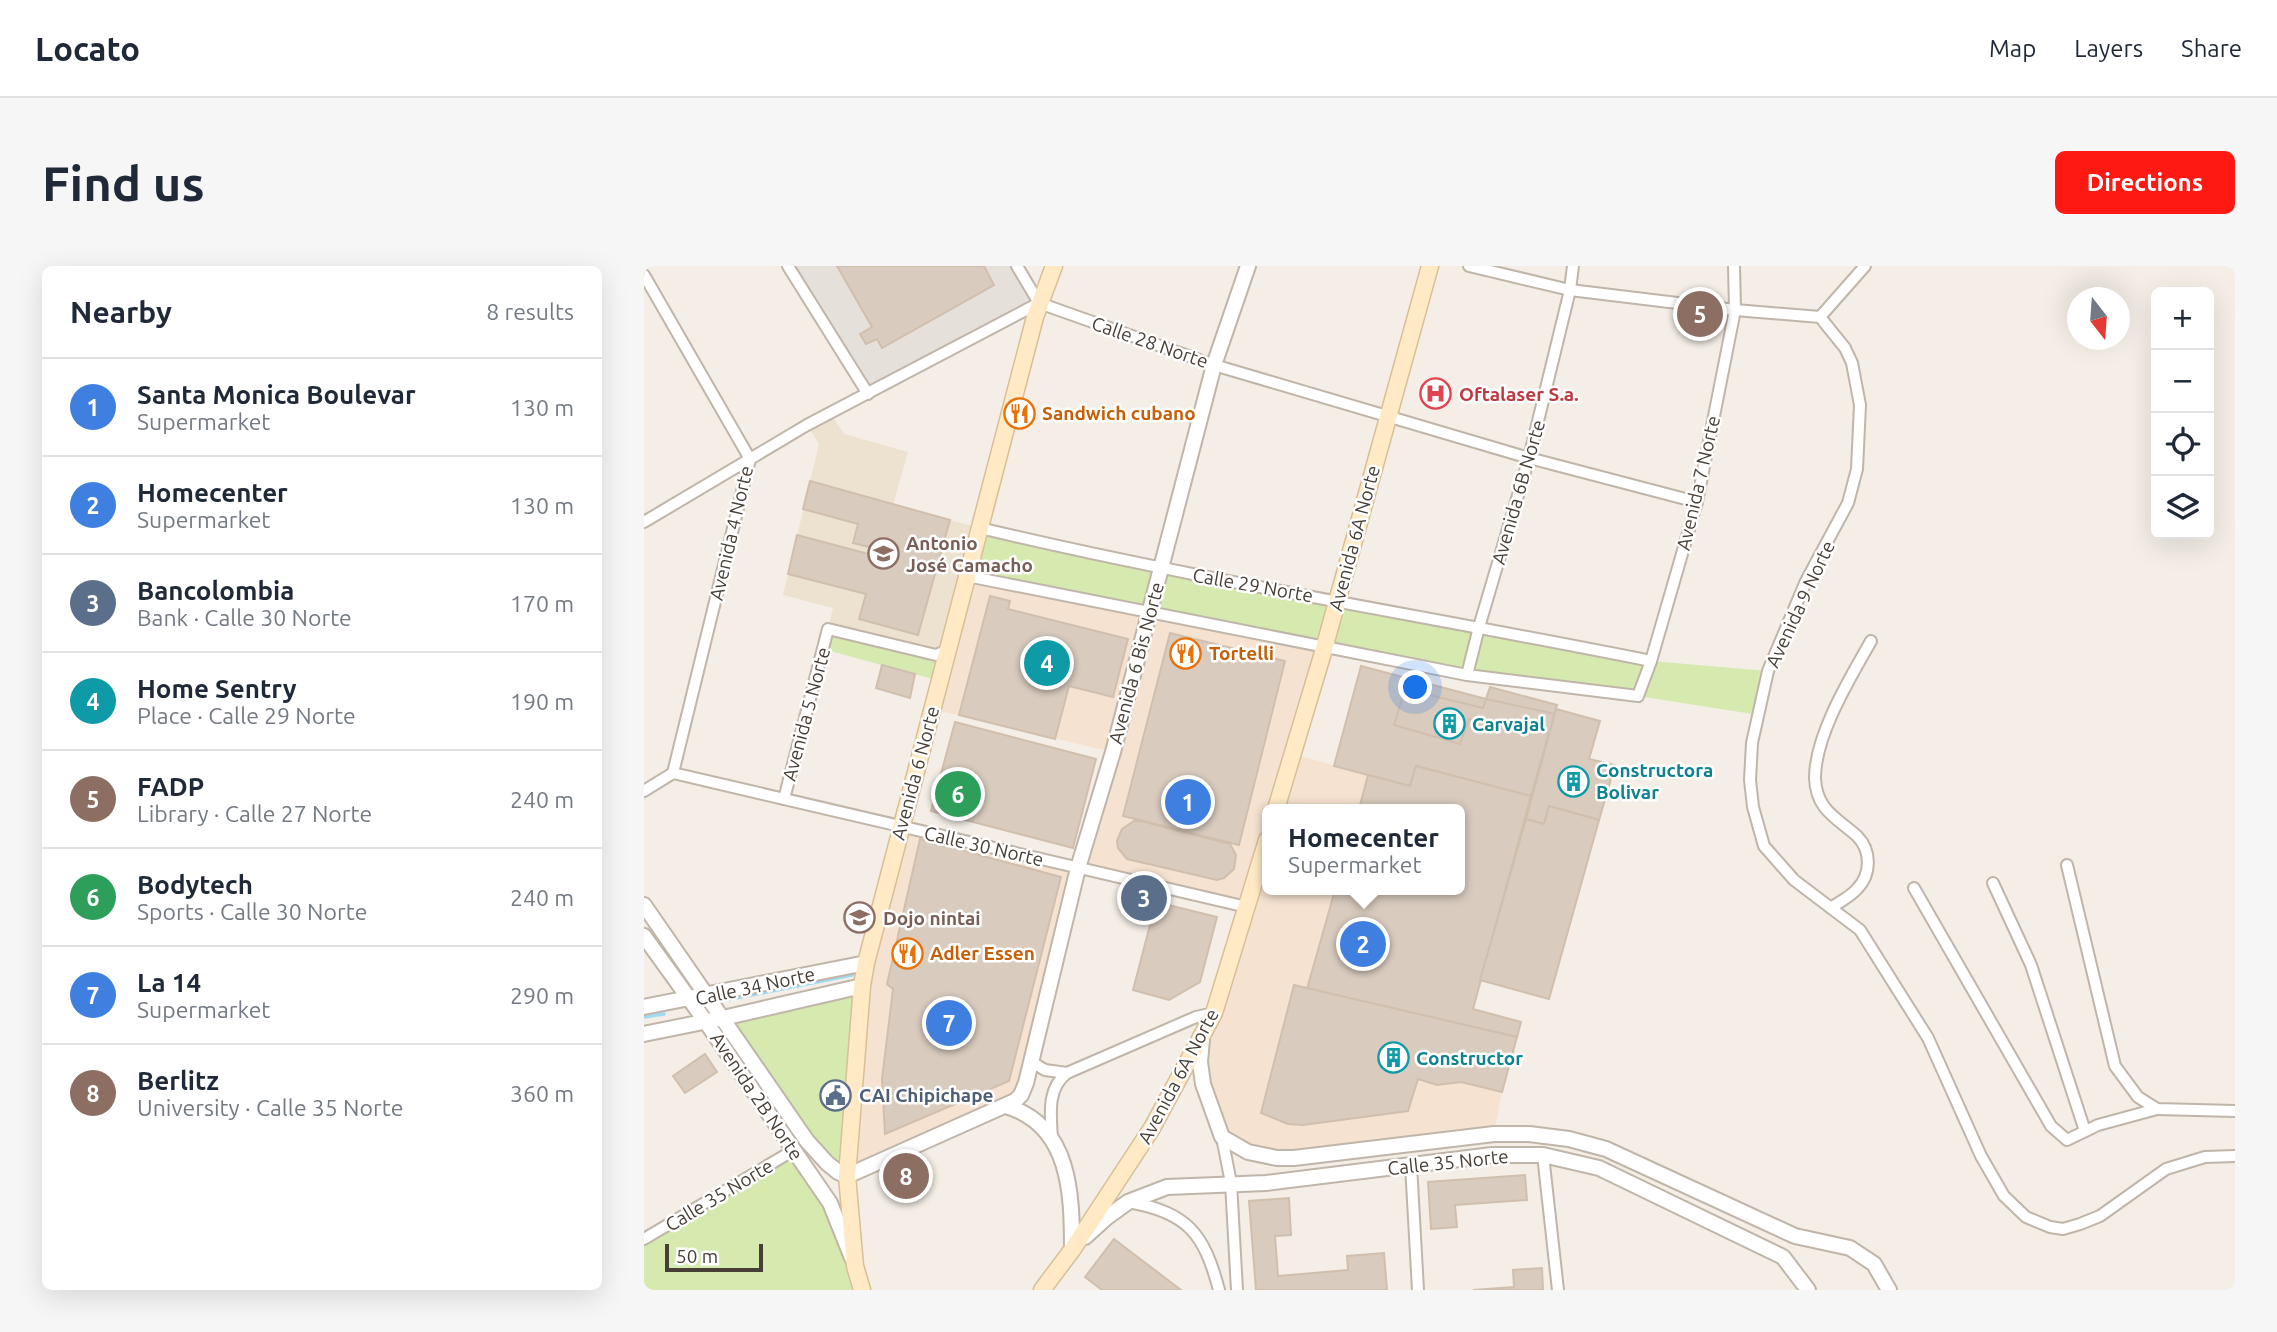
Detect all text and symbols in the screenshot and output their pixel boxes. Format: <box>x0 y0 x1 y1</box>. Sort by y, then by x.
text: Locato <box>35 30 140 67</box>
text: Map <box>1989 35 2036 62</box>
text: Layers <box>2074 35 2143 62</box>
text: Share <box>2181 35 2242 62</box>
button: Directions <box>2055 151 2235 214</box>
text: Find us <box>42 155 205 210</box>
north arrow <box>2067 287 2130 350</box>
map controls <box>2151 287 2214 539</box>
button: + <box>2151 287 2214 350</box>
pin: 5 <box>1677 288 1723 340</box>
text: Nearby <box>70 295 172 329</box>
text: 8 results <box>486 299 574 324</box>
street label: Calle 28 Norte <box>1089 312 1211 372</box>
button: − <box>2151 350 2214 413</box>
hospital icon: Oftalaser S.a. <box>1419 377 1453 411</box>
text: Santa Monica Boulevar <box>137 380 416 409</box>
place label: Oftalaser S.a. <box>1459 383 1579 405</box>
text: 1 <box>87 395 99 420</box>
text: 130 m <box>510 395 574 420</box>
restaurant icon: Sandwich cubano <box>1002 396 1036 430</box>
place label: Sandwich cubano <box>1042 402 1196 424</box>
text: Supermarket <box>137 409 270 434</box>
button: locate <box>2151 413 2214 476</box>
street label: Avenida 7 Norte <box>1672 414 1724 552</box>
street label: Avenida 6B Norte <box>1487 417 1549 567</box>
street label: Avenida 6A Norte <box>1324 463 1384 613</box>
street label: Avenida 4 Norte <box>705 464 757 602</box>
button: layers <box>2151 476 2214 539</box>
text: Homecenter <box>137 478 288 507</box>
text: 2 <box>87 493 99 518</box>
text: 130 m <box>510 493 574 518</box>
text: Supermarket <box>137 507 270 532</box>
place label: Antonio José Camacho <box>906 532 1033 576</box>
school or university icon: Antonio José Camacho <box>866 537 900 571</box>
street label: Avenida 9 Norte <box>1761 537 1839 671</box>
street label: Calle 29 Norte <box>1191 564 1315 606</box>
text: Bancolombia <box>137 576 294 605</box>
street label: Avenida 6 Bis Norte <box>1104 580 1168 746</box>
text: 3 <box>87 591 99 616</box>
text: 170 m <box>510 591 574 616</box>
text: Bank · Calle 30 Norte <box>137 605 352 630</box>
restaurant icon: Tortelli <box>1169 636 1203 670</box>
pin: 4 <box>1024 637 1070 689</box>
place label: Tortelli <box>1209 642 1274 664</box>
street label: Avenida 5 Norte <box>778 645 834 783</box>
your location <box>1398 670 1432 704</box>
text: Home Sentry <box>137 674 296 703</box>
text: 4 <box>87 689 99 714</box>
text: 190 m <box>510 689 574 714</box>
text: Place · Calle 29 Norte <box>137 703 356 728</box>
street label: Avenida 6 Norte <box>887 704 943 842</box>
building icon: Carvajal <box>1432 707 1466 741</box>
place label: Carvajal <box>1472 713 1545 735</box>
place label: Constructora Bolivar <box>1596 759 1713 803</box>
building icon: Constructora Bolivar <box>1556 764 1590 798</box>
pin: 6 <box>935 768 981 820</box>
text: FADP <box>137 772 204 801</box>
pin: 1 <box>1165 776 1211 828</box>
text: 5 <box>87 787 99 812</box>
text: 240 m <box>510 787 574 812</box>
text: Library · Calle 27 Norte <box>137 801 372 826</box>
popup <box>1262 804 1465 895</box>
street label: Calle 30 Norte <box>922 822 1046 870</box>
text: Homecenter <box>1288 823 1439 852</box>
text: Supermarket <box>1288 852 1422 877</box>
text: Bodytech <box>137 870 253 899</box>
pin: 3 <box>1121 872 1167 924</box>
text: 6 <box>87 885 99 910</box>
text: 240 m <box>510 885 574 910</box>
text: Sports · Calle 30 Norte <box>137 899 367 924</box>
school or university icon: Dojo nintai <box>843 901 877 935</box>
place label: Dojo nintai <box>883 907 981 929</box>
pin: 2 <box>1340 918 1386 970</box>
restaurant icon: Adler Essen <box>890 936 924 970</box>
place label: Adler Essen <box>930 942 1035 964</box>
street label: Calle 34 Norte <box>693 963 817 1009</box>
text: La 14 <box>137 968 201 997</box>
text: 7 <box>87 983 99 1008</box>
text: 290 m <box>510 983 574 1008</box>
text: Supermarket <box>137 997 270 1022</box>
pin: 7 <box>926 997 972 1049</box>
street label: Avenida 6A Norte <box>1133 1005 1223 1147</box>
street label: Avenida 2B Norte <box>706 1028 808 1164</box>
building icon: Constructor <box>1376 1041 1410 1075</box>
place label: Constructor <box>1416 1047 1523 1069</box>
text: Berlitz <box>137 1066 219 1095</box>
public building icon: CAI Chipichape <box>819 1078 853 1112</box>
text: 8 <box>87 1081 99 1106</box>
text: 360 m <box>510 1081 574 1106</box>
place label: CAI Chipichape <box>859 1084 994 1106</box>
text: University · Calle 35 Norte <box>137 1095 403 1120</box>
street label: Calle 35 Norte <box>1386 1145 1510 1179</box>
pin: 8 <box>883 1150 929 1202</box>
street label: Calle 35 Norte <box>661 1154 777 1236</box>
scale bar <box>665 1241 763 1273</box>
text: 50 m <box>676 1245 718 1267</box>

